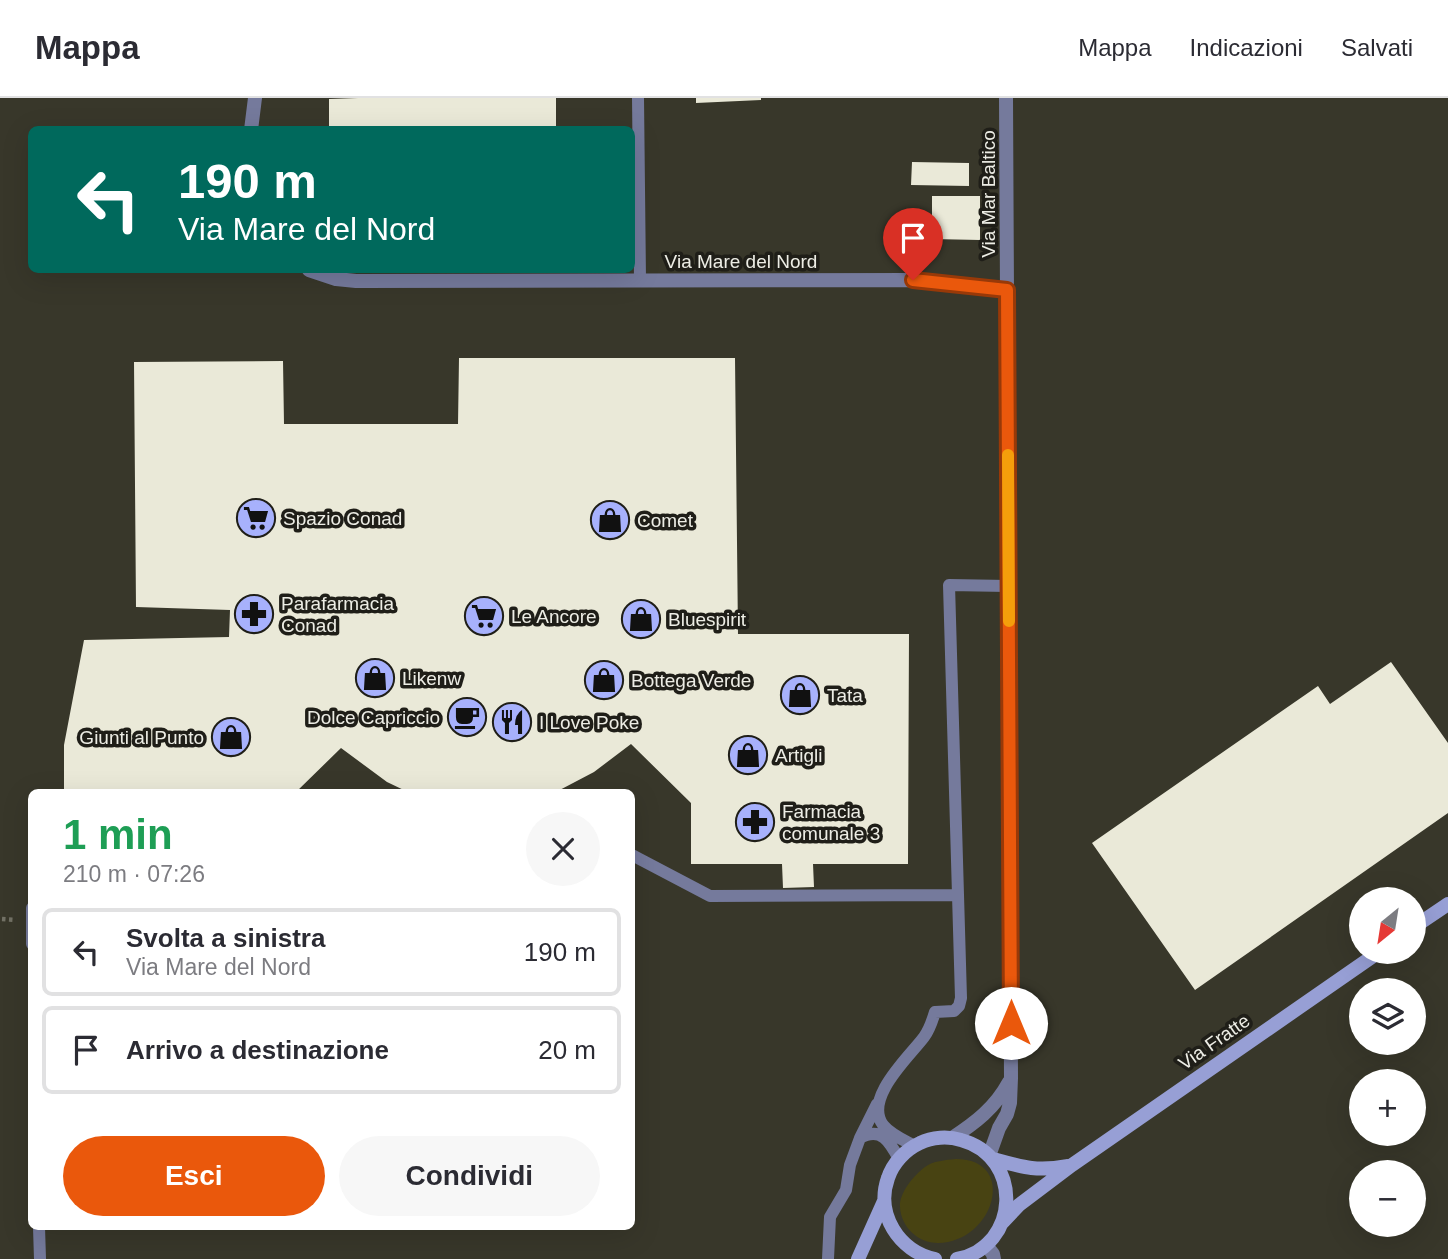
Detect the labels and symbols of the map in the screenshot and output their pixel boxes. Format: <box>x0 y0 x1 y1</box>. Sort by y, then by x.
street label: Via Mar Baltico <box>978 130 999 258</box>
pin <box>883 208 943 280</box>
street label: Via Mare del Nord <box>665 251 817 272</box>
supermarket icon: Spazio Conad <box>235 497 277 539</box>
shop icon: Comet <box>589 499 631 541</box>
place label: Spazio Conad <box>283 508 402 529</box>
place label: Comet <box>637 510 694 531</box>
pharmacy icon: Parafarmacia Conad <box>233 593 275 635</box>
place label: Parafarmacia Conad <box>281 593 394 636</box>
supermarket icon: Le Ancore <box>463 595 505 637</box>
shop icon: Bluespirit <box>620 598 662 640</box>
place label: Le Ancore <box>511 606 597 627</box>
place label: Bluespirit <box>668 609 747 630</box>
shop icon: Likenw <box>354 657 396 699</box>
shop icon: Bottega Verde <box>583 659 625 701</box>
place label: Likenw <box>402 668 461 689</box>
place label: Bottega Verde <box>631 670 751 691</box>
shop icon: Tata <box>779 674 821 716</box>
place label: Tata <box>827 685 863 706</box>
cafe icon: Dolce Capriccio <box>446 696 488 738</box>
restaurant icon: I Love Poke <box>491 701 533 743</box>
place label: Dolce Capriccio <box>307 707 440 728</box>
place label: I Love Poke <box>539 712 639 733</box>
shop icon: Giunti al Punto <box>210 716 252 758</box>
place label: Giunti al Punto <box>79 727 204 748</box>
shop icon: Artigli <box>727 734 769 776</box>
place label: Artigli <box>775 745 823 766</box>
pharmacy icon: Farmacia comunale 3 <box>734 801 776 843</box>
place label: Farmacia comunale 3 <box>782 801 880 844</box>
north arrow <box>1349 887 1426 964</box>
position arrow <box>974 986 1048 1060</box>
street label: Via Fratte <box>1174 1010 1254 1074</box>

